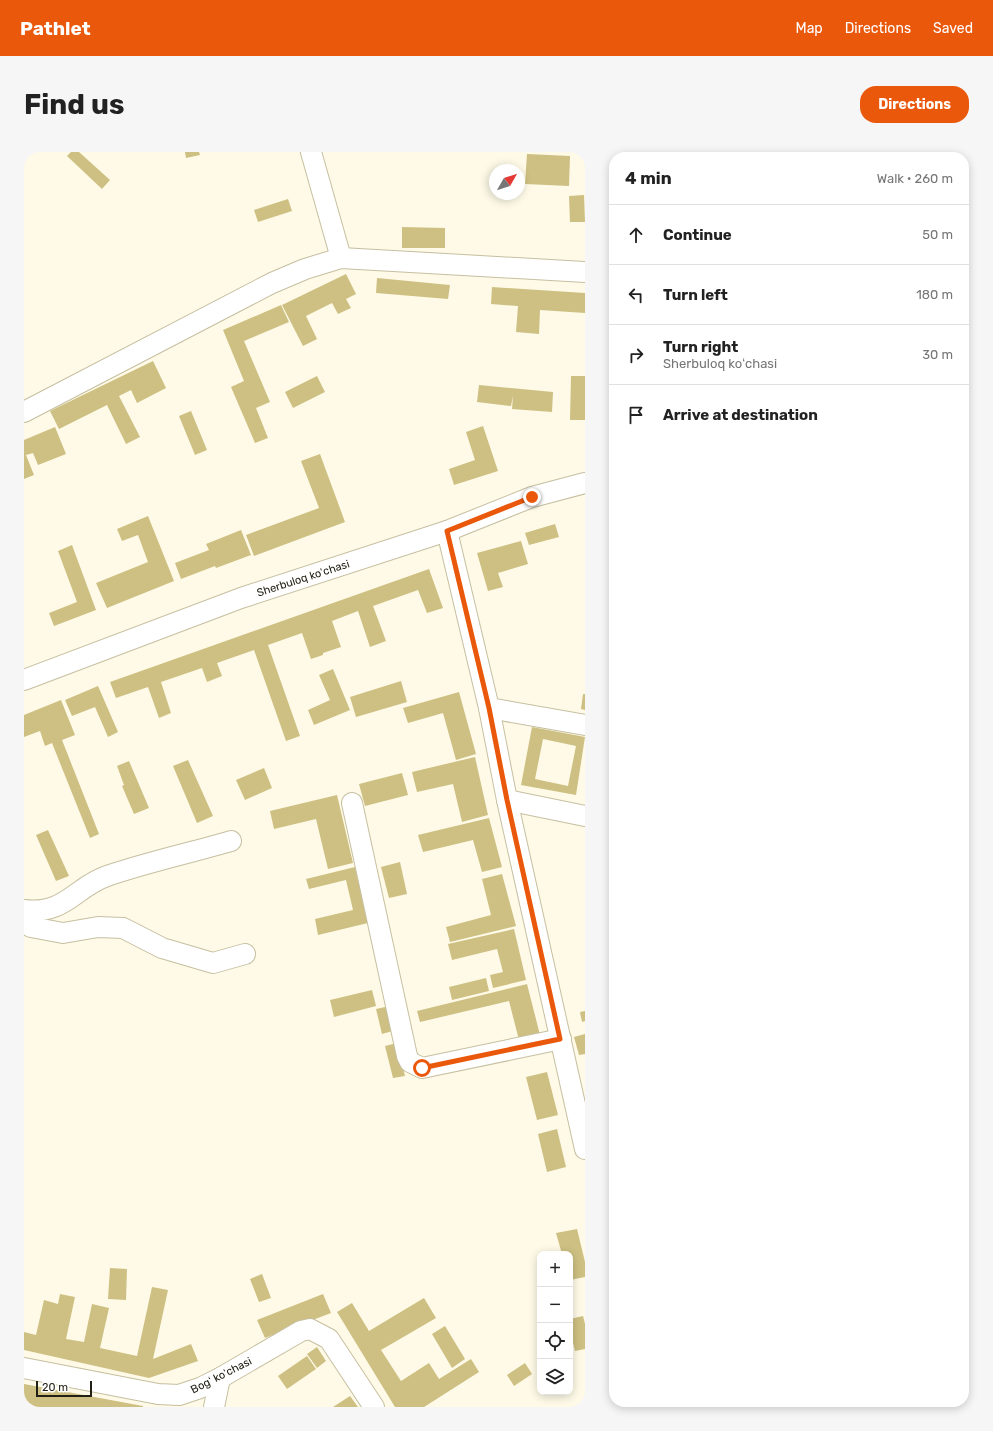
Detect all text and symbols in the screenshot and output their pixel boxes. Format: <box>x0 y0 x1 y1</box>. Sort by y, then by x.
text: Pathlet <box>20 17 91 40</box>
text: Map <box>796 20 823 37</box>
text: Directions <box>845 20 911 37</box>
text: Saved <box>933 20 973 37</box>
button: Directions <box>860 86 969 123</box>
text: Find us <box>24 88 124 121</box>
north arrow <box>489 164 525 200</box>
text: 4 min <box>625 168 672 188</box>
text: Walk · 260 m <box>877 171 953 186</box>
icon: ahead <box>625 224 647 246</box>
text: Continue <box>663 226 732 244</box>
text: 50 m <box>922 227 953 242</box>
icon: left <box>625 284 647 306</box>
text: Turn left <box>663 286 728 304</box>
text: 180 m <box>916 287 953 302</box>
text: Turn right <box>663 338 738 356</box>
icon: right <box>625 344 647 366</box>
text: 30 m <box>922 347 953 362</box>
text: Sherbuloq koʻchasi <box>663 356 777 371</box>
icon: arrive <box>625 404 647 426</box>
text: Arrive at destination <box>663 406 818 424</box>
route end <box>523 488 541 506</box>
street label: Sherbuloq koʻchasi <box>255 557 351 600</box>
route start <box>413 1059 431 1077</box>
map controls <box>537 1251 573 1395</box>
button: + <box>537 1251 573 1287</box>
button: − <box>537 1287 573 1323</box>
button: locate <box>537 1323 573 1359</box>
street label: Bogʻ koʻchasi <box>189 1355 254 1396</box>
button: layers <box>537 1359 573 1395</box>
scale bar <box>36 1379 92 1398</box>
text: 20 m <box>42 1381 68 1394</box>

